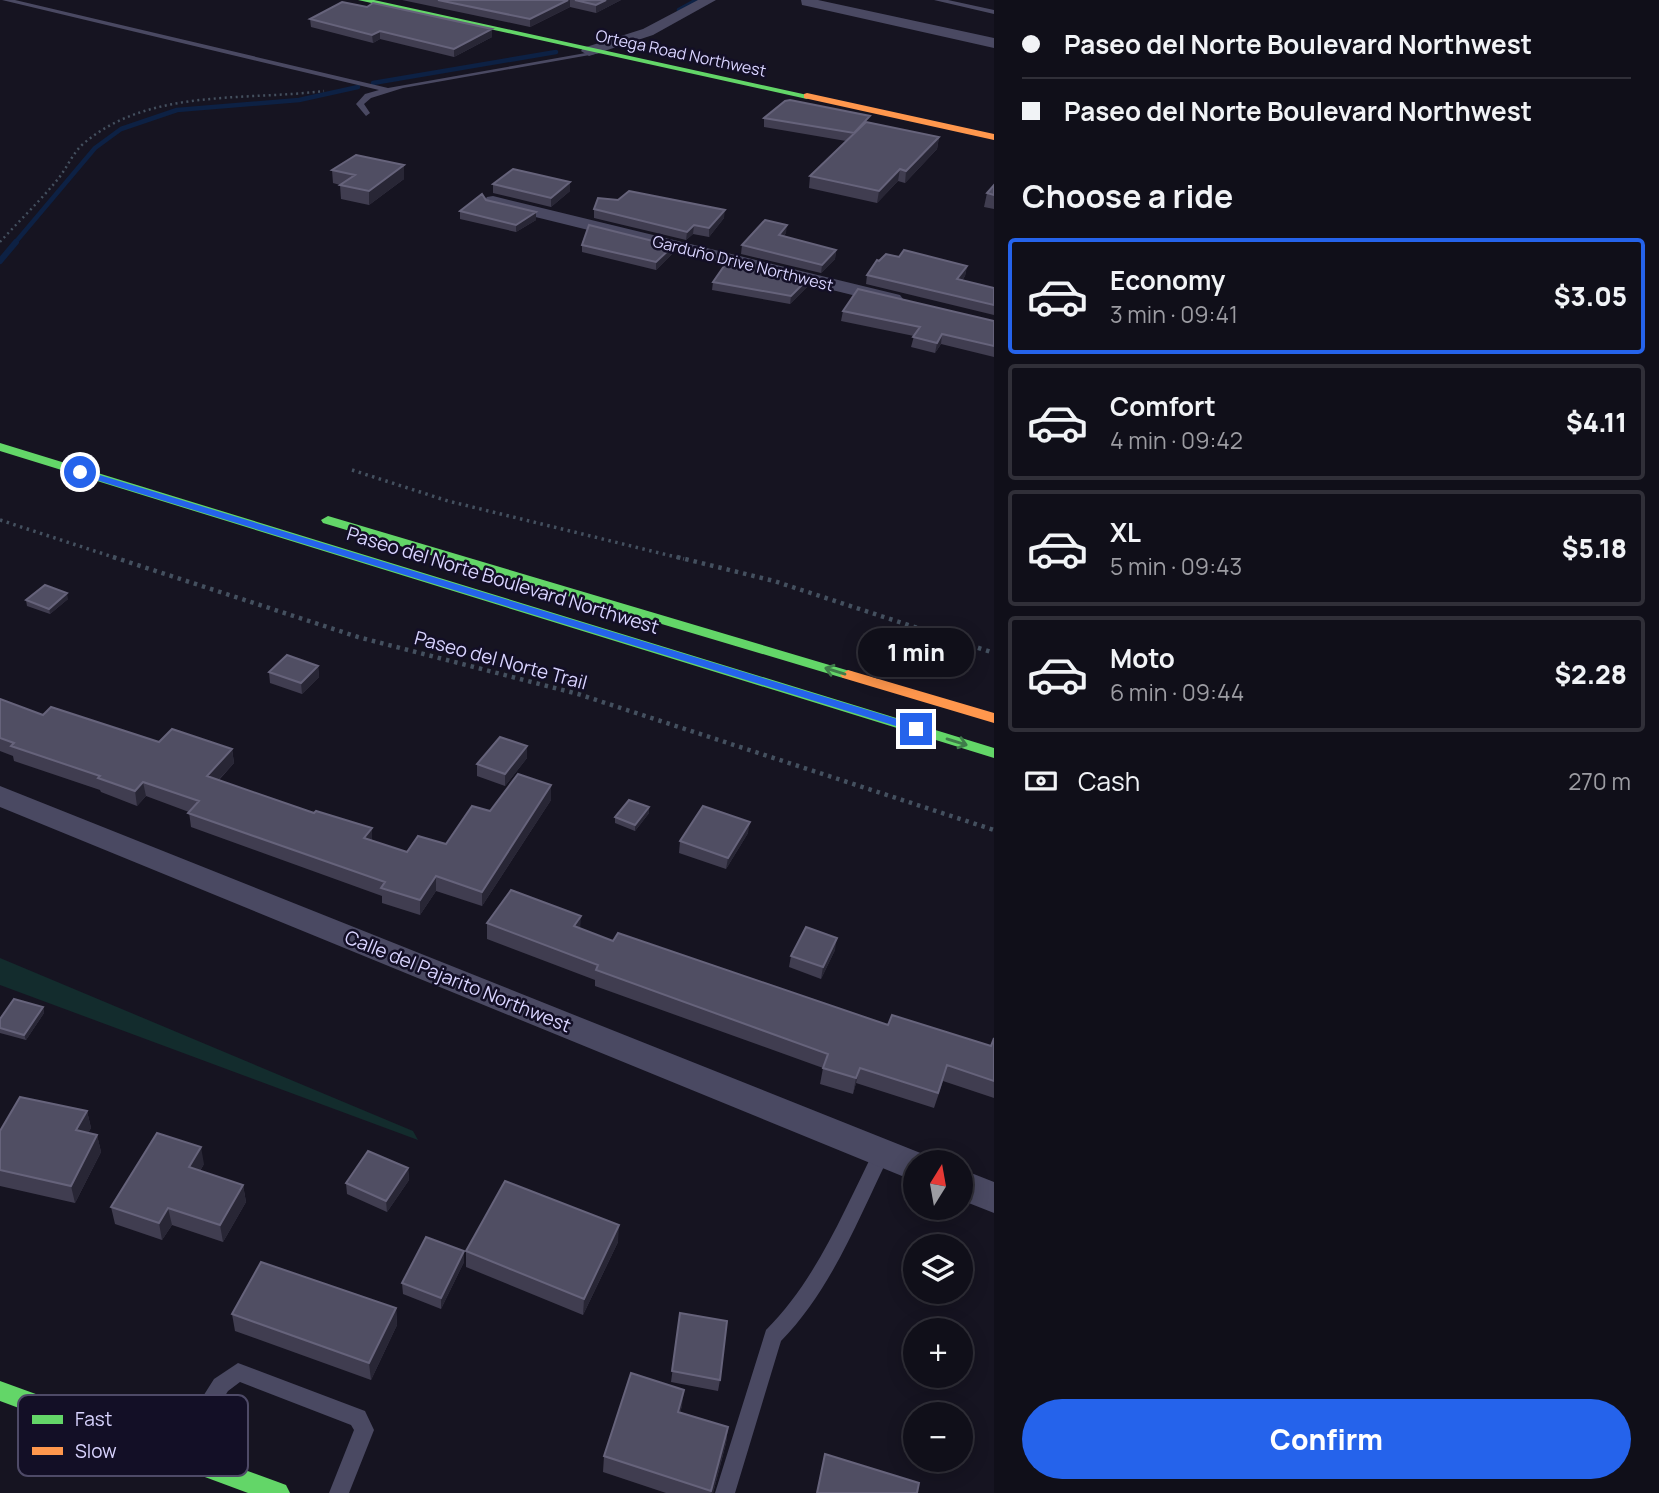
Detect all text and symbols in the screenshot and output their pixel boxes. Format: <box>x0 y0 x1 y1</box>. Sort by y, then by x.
street label: Ortega Road Northwest <box>594 24 768 82</box>
text: Paseo del Norte Boulevard Northwest <box>1064 26 1532 62</box>
text: Paseo del Norte Boulevard Northwest <box>1064 93 1532 129</box>
text: Choose a ride <box>1022 174 1233 218</box>
street label: Garduño Drive Northwest <box>650 230 836 296</box>
text: Economy <box>1110 262 1225 298</box>
icon: car <box>1026 265 1089 328</box>
text: $3.05 <box>1554 278 1627 314</box>
text: 3 min · 09:41 <box>1110 298 1238 330</box>
text: Comfort <box>1110 388 1216 424</box>
icon: car <box>1026 391 1089 454</box>
text: $4.11 <box>1566 404 1627 440</box>
text: 4 min · 09:42 <box>1110 424 1243 456</box>
route start <box>64 456 96 488</box>
text: XL <box>1110 514 1141 550</box>
icon: car <box>1026 517 1089 580</box>
street label: Paseo del Norte Boulevard Northwest <box>344 520 662 640</box>
text: $5.18 <box>1562 530 1627 566</box>
text: 5 min · 09:43 <box>1110 550 1242 582</box>
street label: Paseo del Norte Trail <box>412 624 590 696</box>
callout: 1 min <box>858 628 974 676</box>
text: 1 min <box>887 636 945 668</box>
text: Moto <box>1110 640 1175 676</box>
icon: car <box>1026 643 1089 706</box>
text: $2.28 <box>1554 656 1627 692</box>
one-way arrow <box>824 664 846 677</box>
text: 6 min · 09:44 <box>1110 676 1244 708</box>
route end <box>900 713 932 745</box>
one-way arrow <box>946 736 968 749</box>
icon: cash <box>1022 762 1060 800</box>
text: Cash <box>1078 763 1140 799</box>
text: 270 m <box>1568 765 1631 797</box>
street label: Calle del Pajarito Northwest <box>341 924 575 1038</box>
north arrow <box>903 1150 973 1220</box>
map controls <box>903 1150 973 1472</box>
button: layers <box>903 1234 973 1304</box>
button: + <box>903 1318 973 1388</box>
legend <box>18 1395 248 1476</box>
button: Confirm <box>1022 1399 1631 1479</box>
button: − <box>903 1402 973 1472</box>
text: Fast <box>75 1406 112 1432</box>
text: Slow <box>75 1438 117 1464</box>

